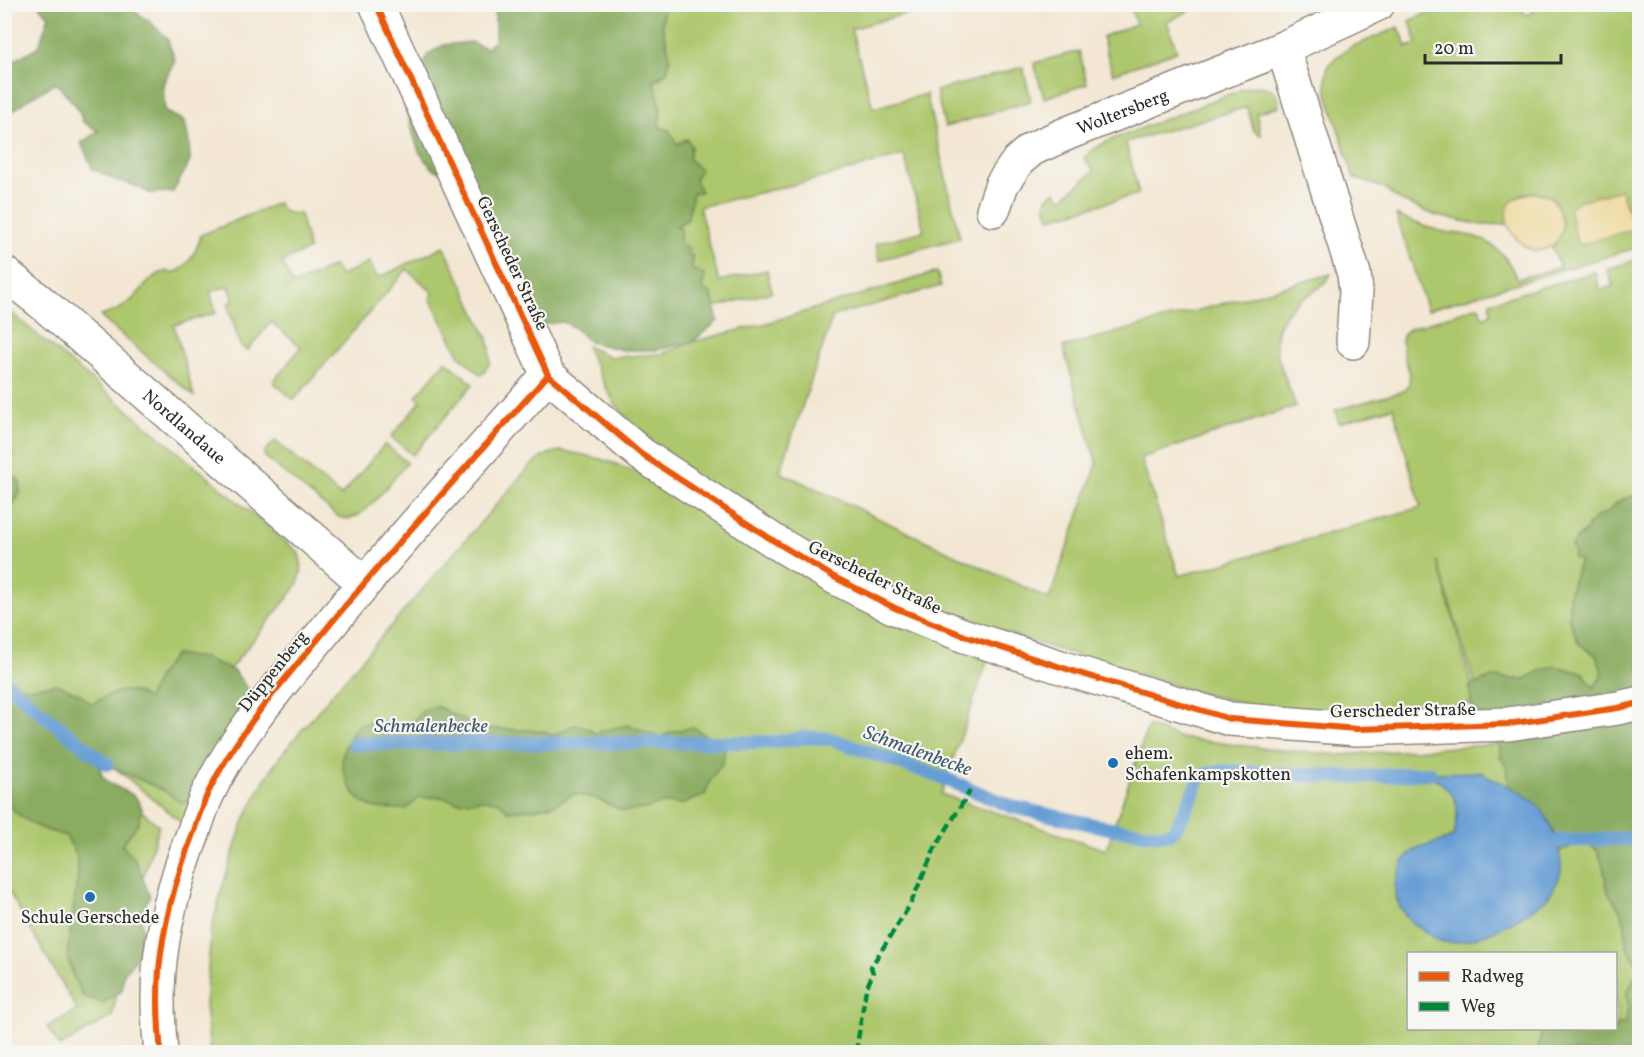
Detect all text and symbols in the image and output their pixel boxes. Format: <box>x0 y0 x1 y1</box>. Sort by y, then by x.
scale bar <box>1425 27 1562 65</box>
text: 20 m <box>1434 37 1474 62</box>
street label: Woltersberg <box>1074 83 1173 142</box>
street label: Gerscheder Straße <box>470 192 554 335</box>
street label: Nordlandaue <box>136 384 231 471</box>
street label: Gerscheder Straße <box>803 535 945 622</box>
street label: Düppenberg <box>234 626 315 718</box>
street label: Gerscheder Straße <box>1330 698 1476 725</box>
water label: Schmalenbecke <box>374 713 488 741</box>
water label: Schmalenbecke <box>859 719 976 785</box>
place label: ehem. Schafenkampskotten <box>1125 742 1291 788</box>
marker: ehem. Schafenkampskotten <box>1106 756 1120 770</box>
marker: Schule Gerschede <box>83 890 97 904</box>
place label: Schule Gerschede <box>21 906 159 931</box>
legend <box>1407 952 1617 1030</box>
text: Radweg <box>1461 965 1524 990</box>
text: Weg <box>1461 995 1495 1020</box>

